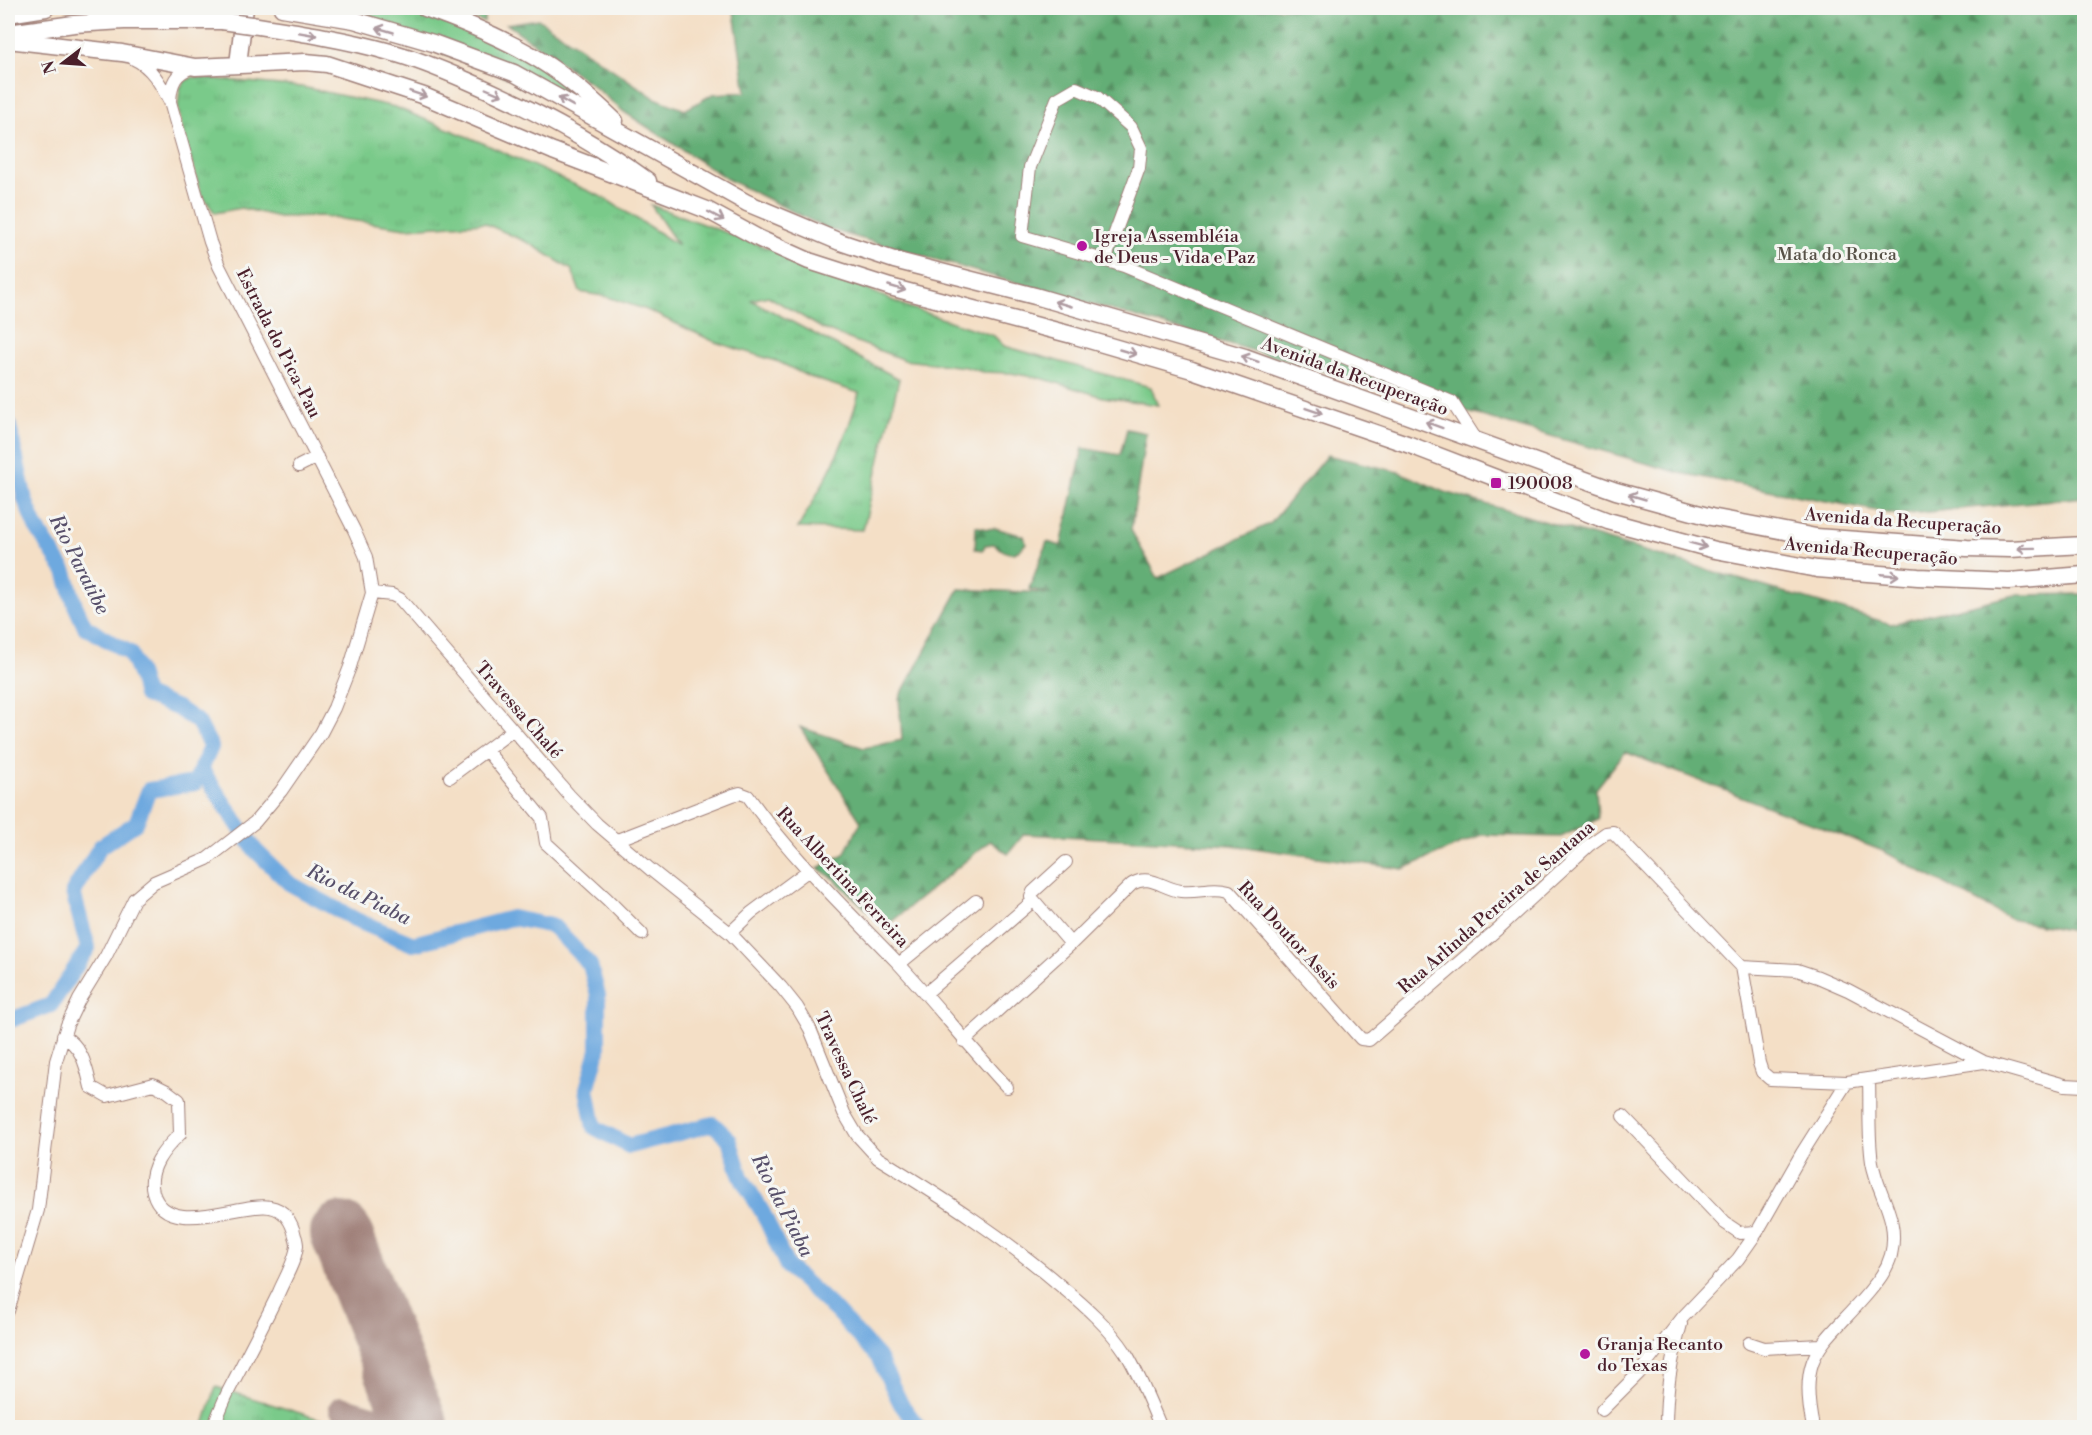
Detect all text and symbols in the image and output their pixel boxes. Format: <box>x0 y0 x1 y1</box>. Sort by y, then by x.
one-way arrow <box>376 23 395 35</box>
one-way arrow <box>298 29 318 40</box>
north arrow <box>33 33 93 93</box>
text: N <box>38 58 61 76</box>
one-way arrow <box>484 87 502 98</box>
one-way arrow <box>408 89 427 100</box>
one-way arrow <box>558 96 575 108</box>
one-way arrow <box>707 211 725 222</box>
place label: Igreja Assembléia de Deus - Vida e Paz <box>1094 225 1256 269</box>
marker: Igreja Assembléia de Deus - Vida e Paz <box>1075 239 1089 253</box>
park label: Mata do Ronca <box>1777 243 1898 266</box>
street label: Estrada do Pica-Pau <box>231 264 327 423</box>
one-way arrow <box>887 283 906 295</box>
one-way arrow <box>1054 298 1073 309</box>
street label: Avenida da Recuperação <box>1257 332 1451 421</box>
one-way arrow <box>1118 346 1137 358</box>
one-way arrow <box>1241 353 1260 364</box>
one-way arrow <box>1304 406 1323 417</box>
one-way arrow <box>1425 419 1443 430</box>
place label: 190008 <box>1508 472 1573 495</box>
marker: 190008 <box>1489 476 1503 490</box>
one-way arrow <box>1628 491 1647 502</box>
street label: Avenida da Recuperação <box>1803 503 2002 540</box>
water label: Rio Paratibe <box>42 510 115 619</box>
street label: Avenida Recuperação <box>1782 532 1959 571</box>
one-way arrow <box>1688 540 1707 552</box>
one-way arrow <box>2017 542 2037 554</box>
one-way arrow <box>1880 570 1900 581</box>
street label: Travessa Chalé <box>470 657 567 764</box>
street label: Rua Albertina Ferreira <box>771 802 914 953</box>
street label: Rua Arlinda Pereira de Santana <box>1393 815 1600 999</box>
water label: Rio da Piaba <box>301 859 415 932</box>
street label: Rua Doutor Assis <box>1233 876 1345 994</box>
street label: Travessa Chalé <box>809 1008 882 1128</box>
water label: Rio da Piaba <box>744 1149 819 1262</box>
place label: Granja Recanto do Texas <box>1597 1333 1723 1377</box>
marker: Granja Recanto do Texas <box>1578 1347 1592 1361</box>

